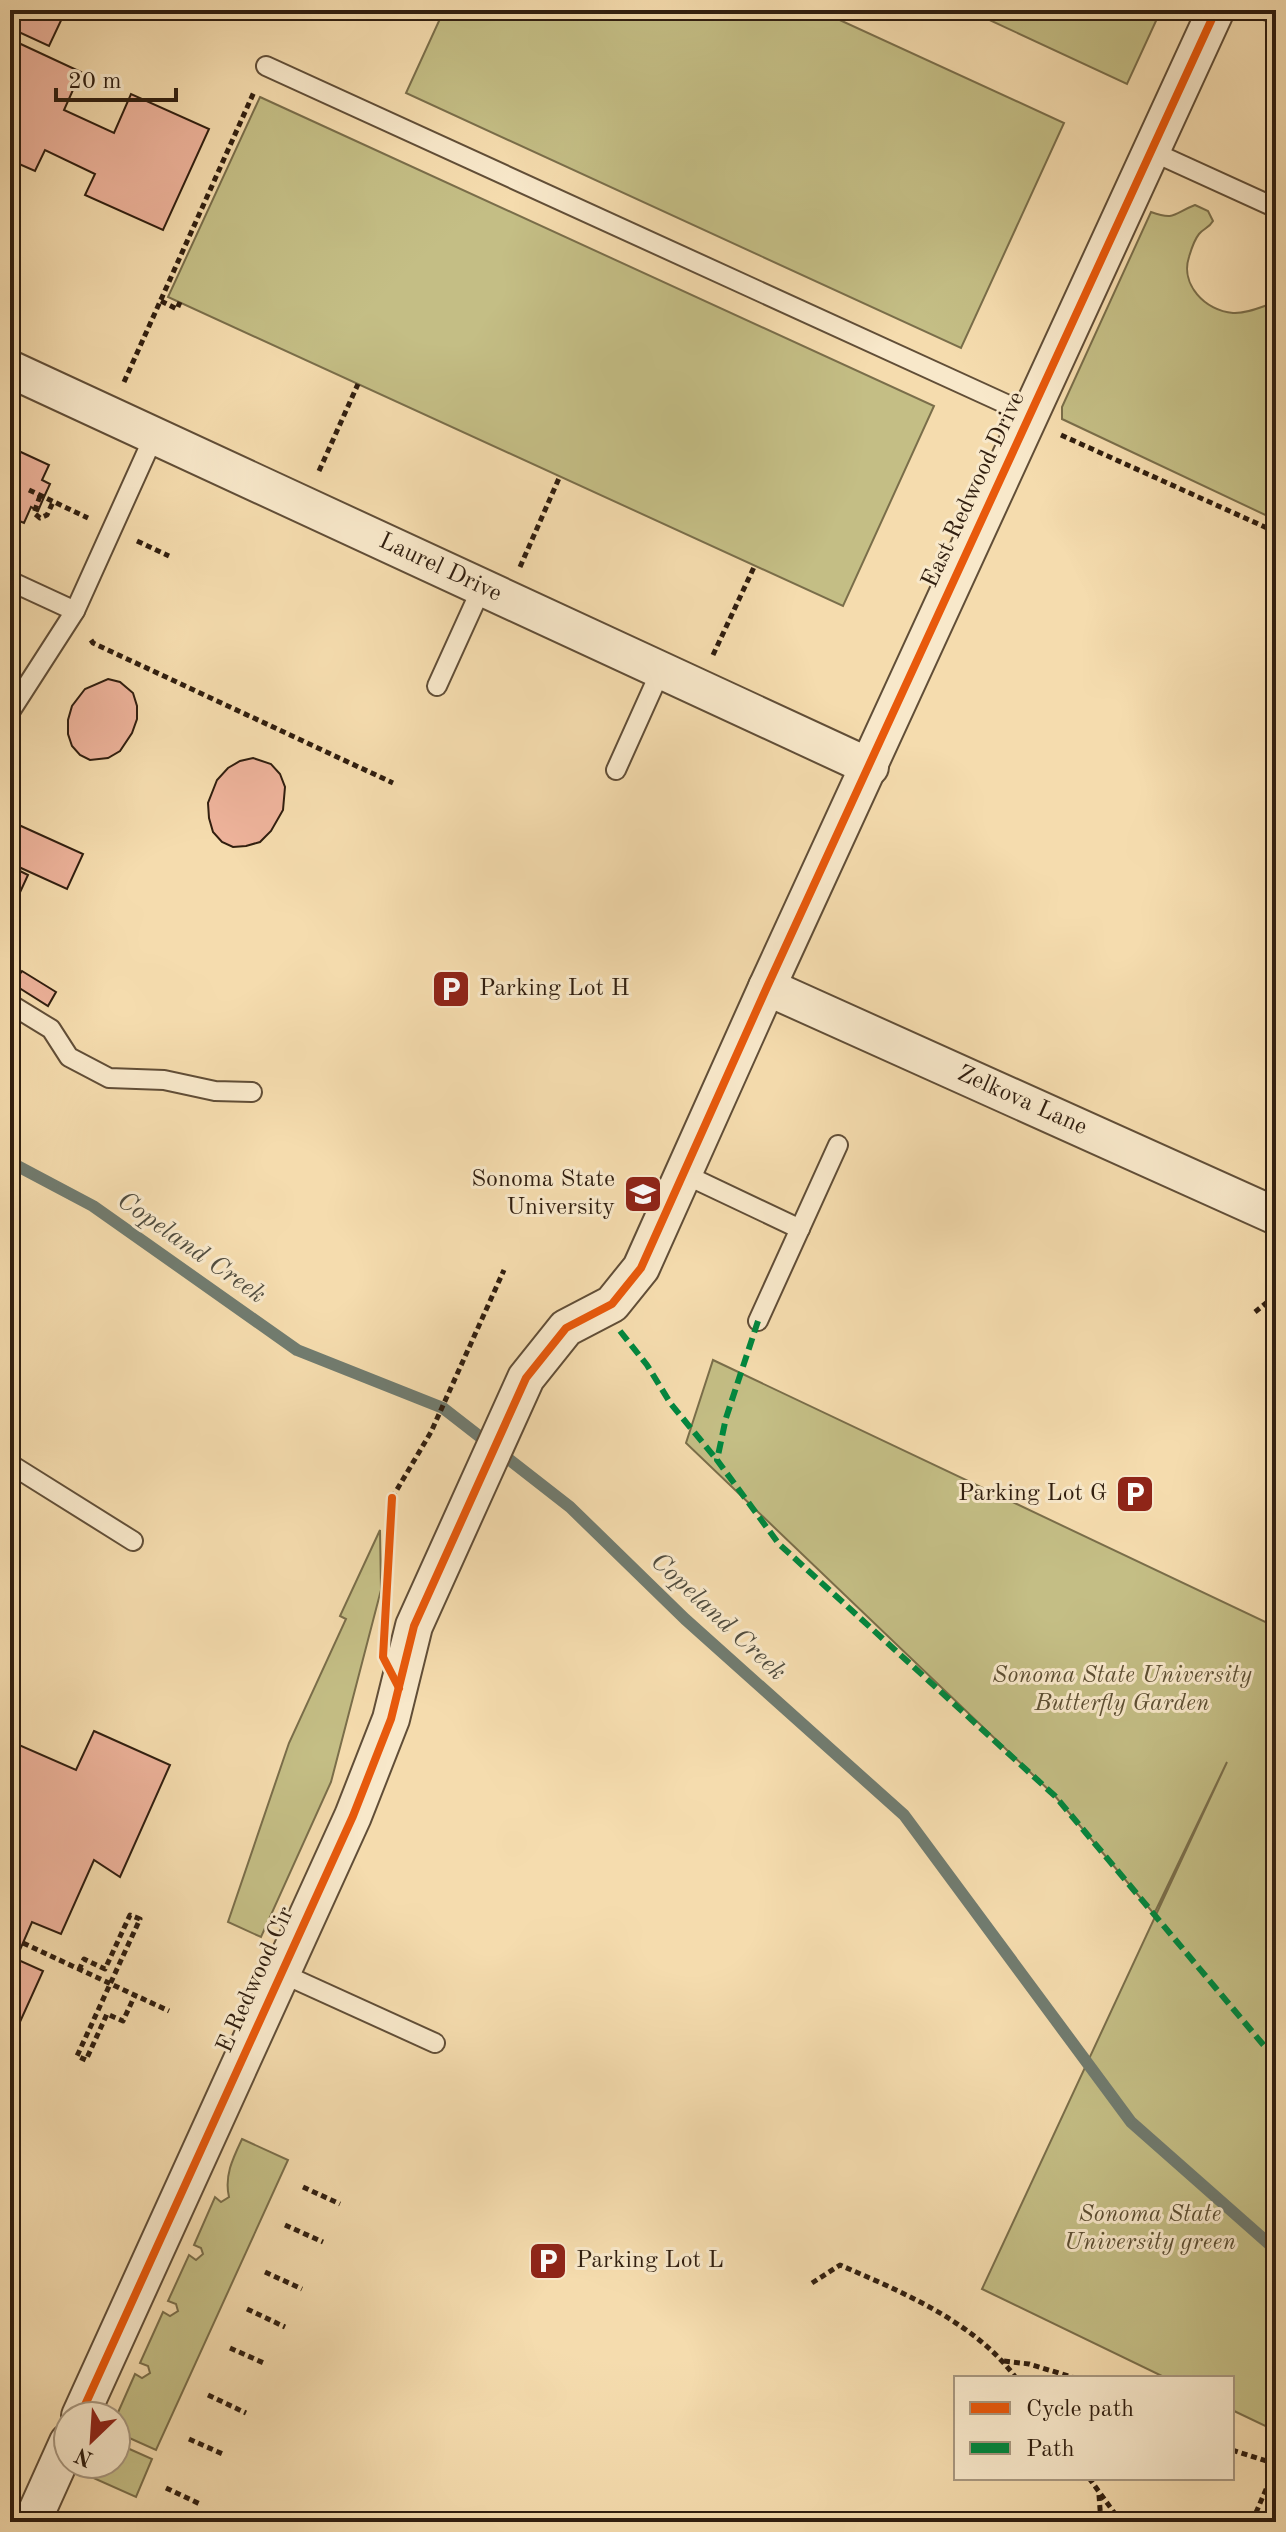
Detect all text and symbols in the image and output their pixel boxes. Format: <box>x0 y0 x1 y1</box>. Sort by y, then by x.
scale bar <box>56 52 176 102</box>
text: 20 m <box>68 70 122 94</box>
street label: East Redwood Drive <box>918 388 1030 592</box>
street label: Laurel Drive <box>375 529 505 607</box>
parking icon: Parking Lot H <box>430 968 472 1010</box>
place label: Parking Lot H <box>479 977 630 1001</box>
street label: Zelkova Lane <box>954 1062 1090 1140</box>
place label: Sonoma State University <box>471 1168 615 1220</box>
school or university icon: Sonoma State University <box>622 1173 664 1215</box>
water label: Copeland Creek <box>112 1187 270 1309</box>
parking icon: Parking Lot G <box>1114 1473 1156 1515</box>
place label: Parking Lot G <box>958 1482 1107 1506</box>
water label: Copeland Creek <box>645 1548 791 1686</box>
park label: Sonoma State University Butterfly Garden <box>992 1664 1252 1716</box>
street label: E Redwood Cir <box>213 1903 299 2057</box>
park label: Sonoma State University green <box>1064 2203 1236 2255</box>
parking icon: Parking Lot L <box>527 2240 569 2282</box>
place label: Parking Lot L <box>576 2249 724 2273</box>
legend <box>954 2376 1234 2480</box>
text: Cycle path <box>1026 2398 1134 2422</box>
north arrow <box>52 2400 132 2480</box>
text: Path <box>1026 2438 1075 2462</box>
text: N <box>72 2443 97 2470</box>

